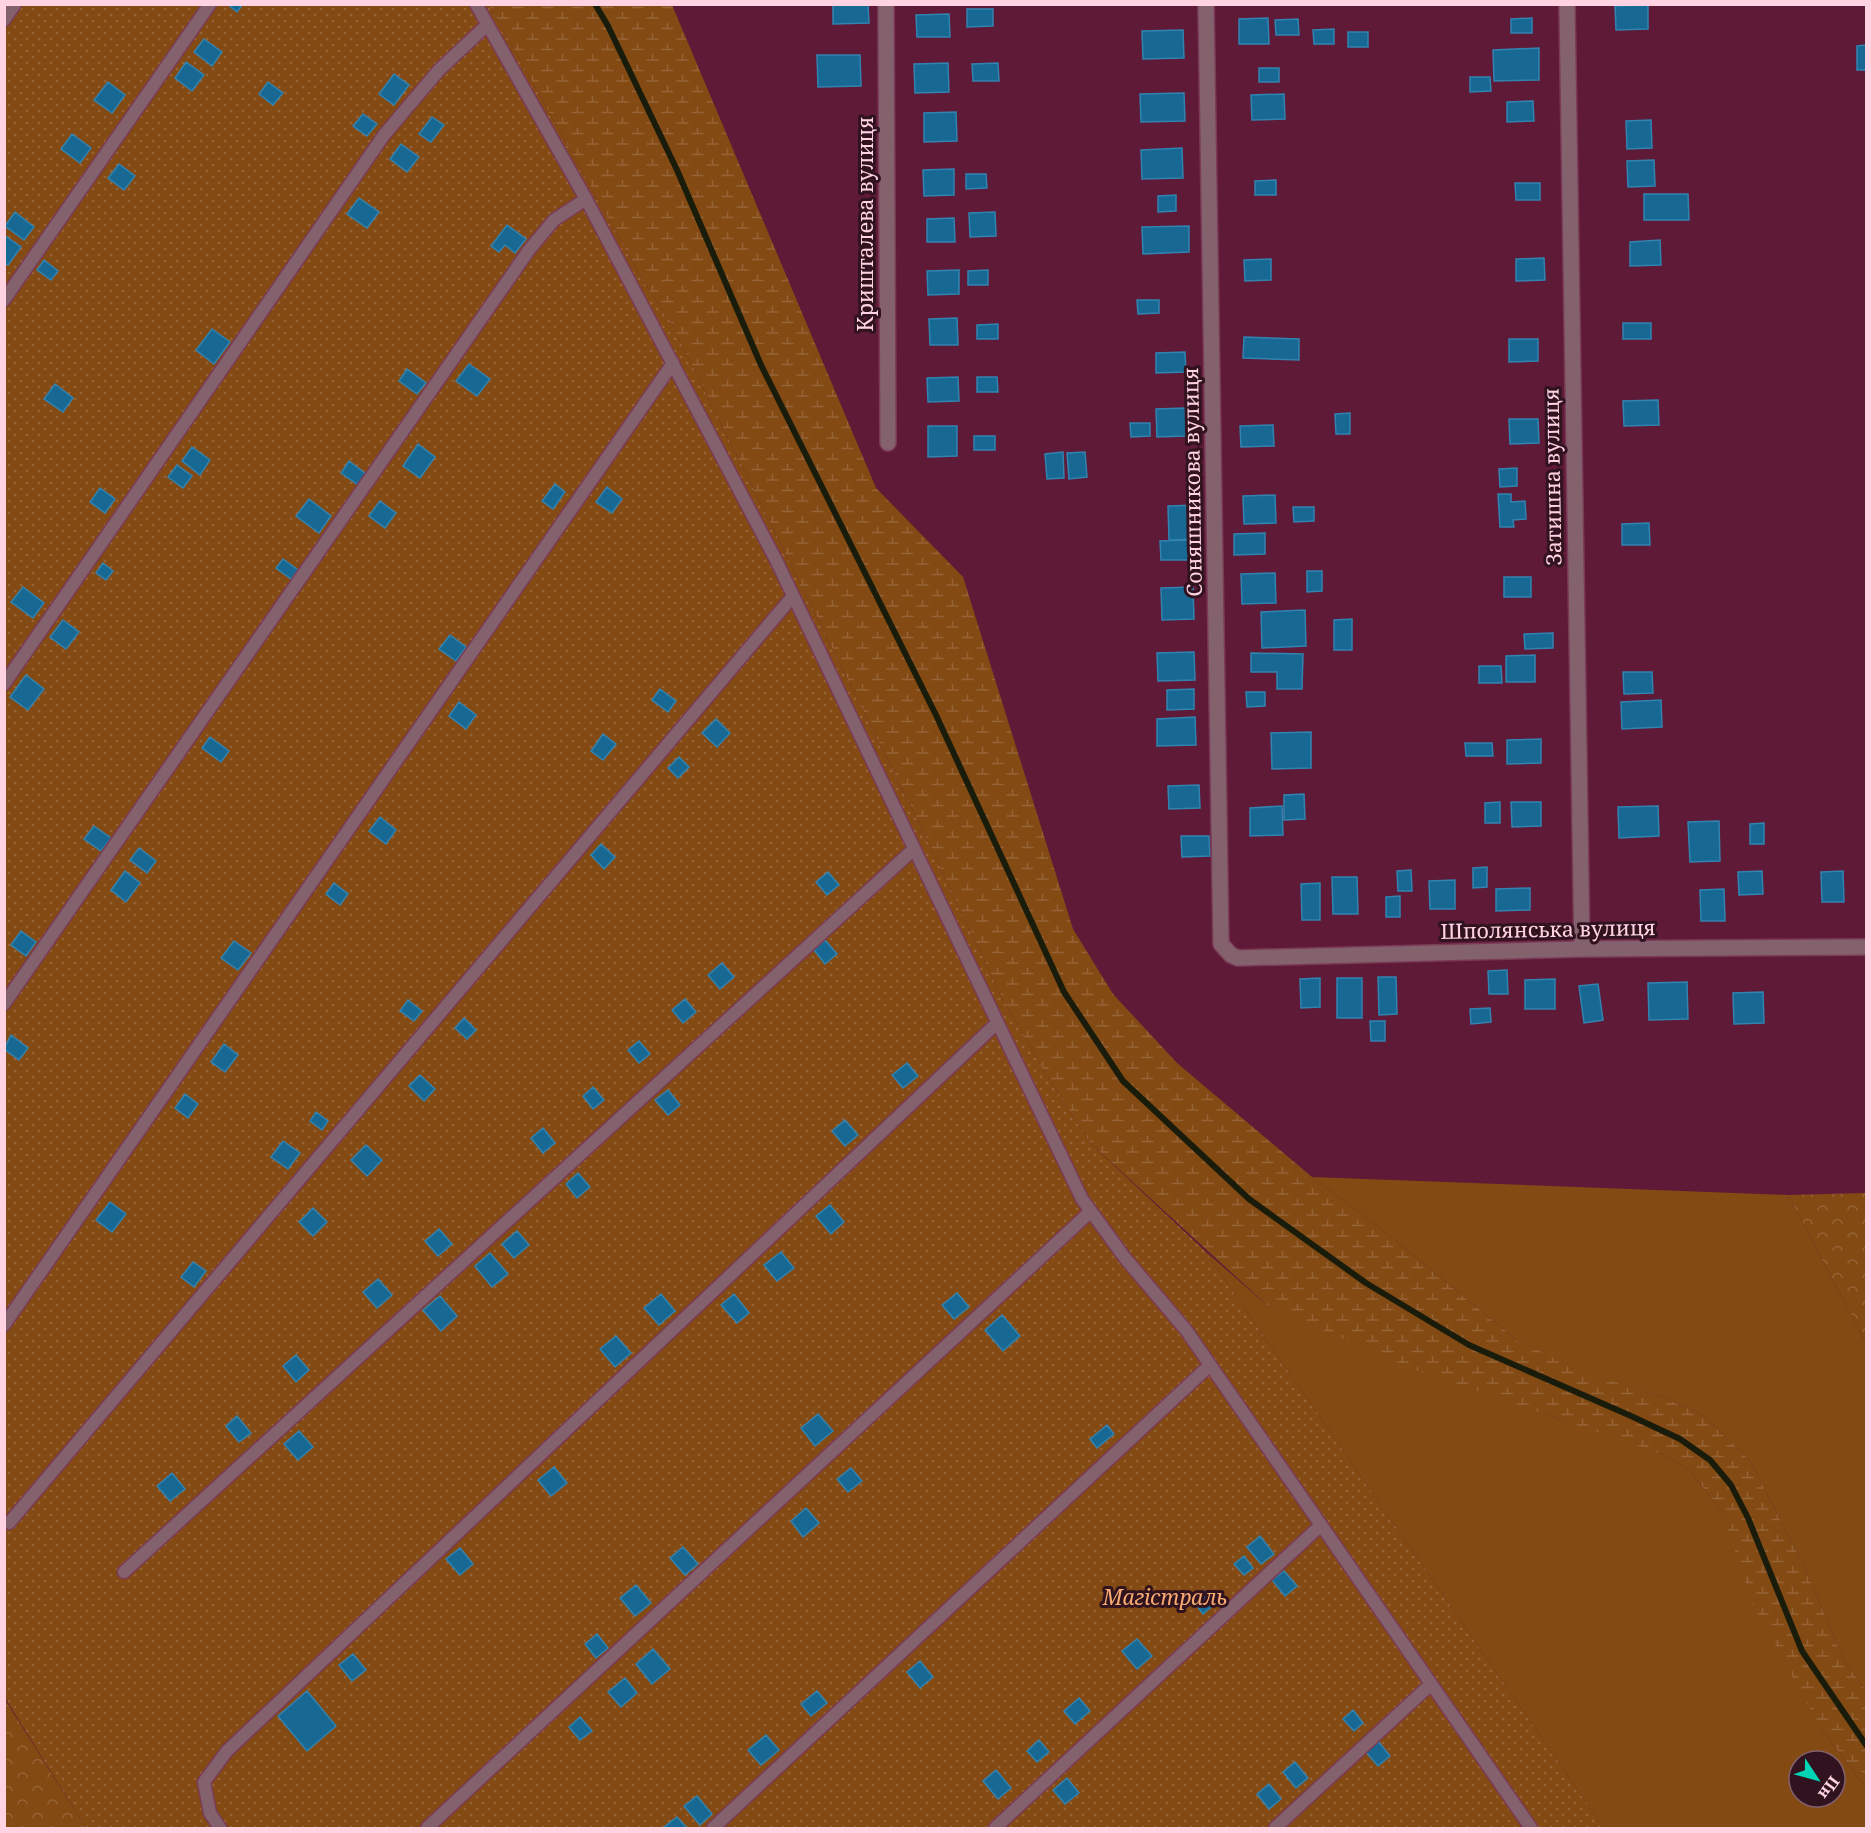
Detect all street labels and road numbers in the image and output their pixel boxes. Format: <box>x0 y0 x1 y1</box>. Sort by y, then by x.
street label: Кришталева вулиця <box>851 117 879 331</box>
street label: Соняшникова вулиця <box>1176 367 1208 597</box>
street label: Затишна вулиця <box>1536 388 1568 566</box>
street label: Шполянська вулиця <box>1440 913 1656 945</box>

